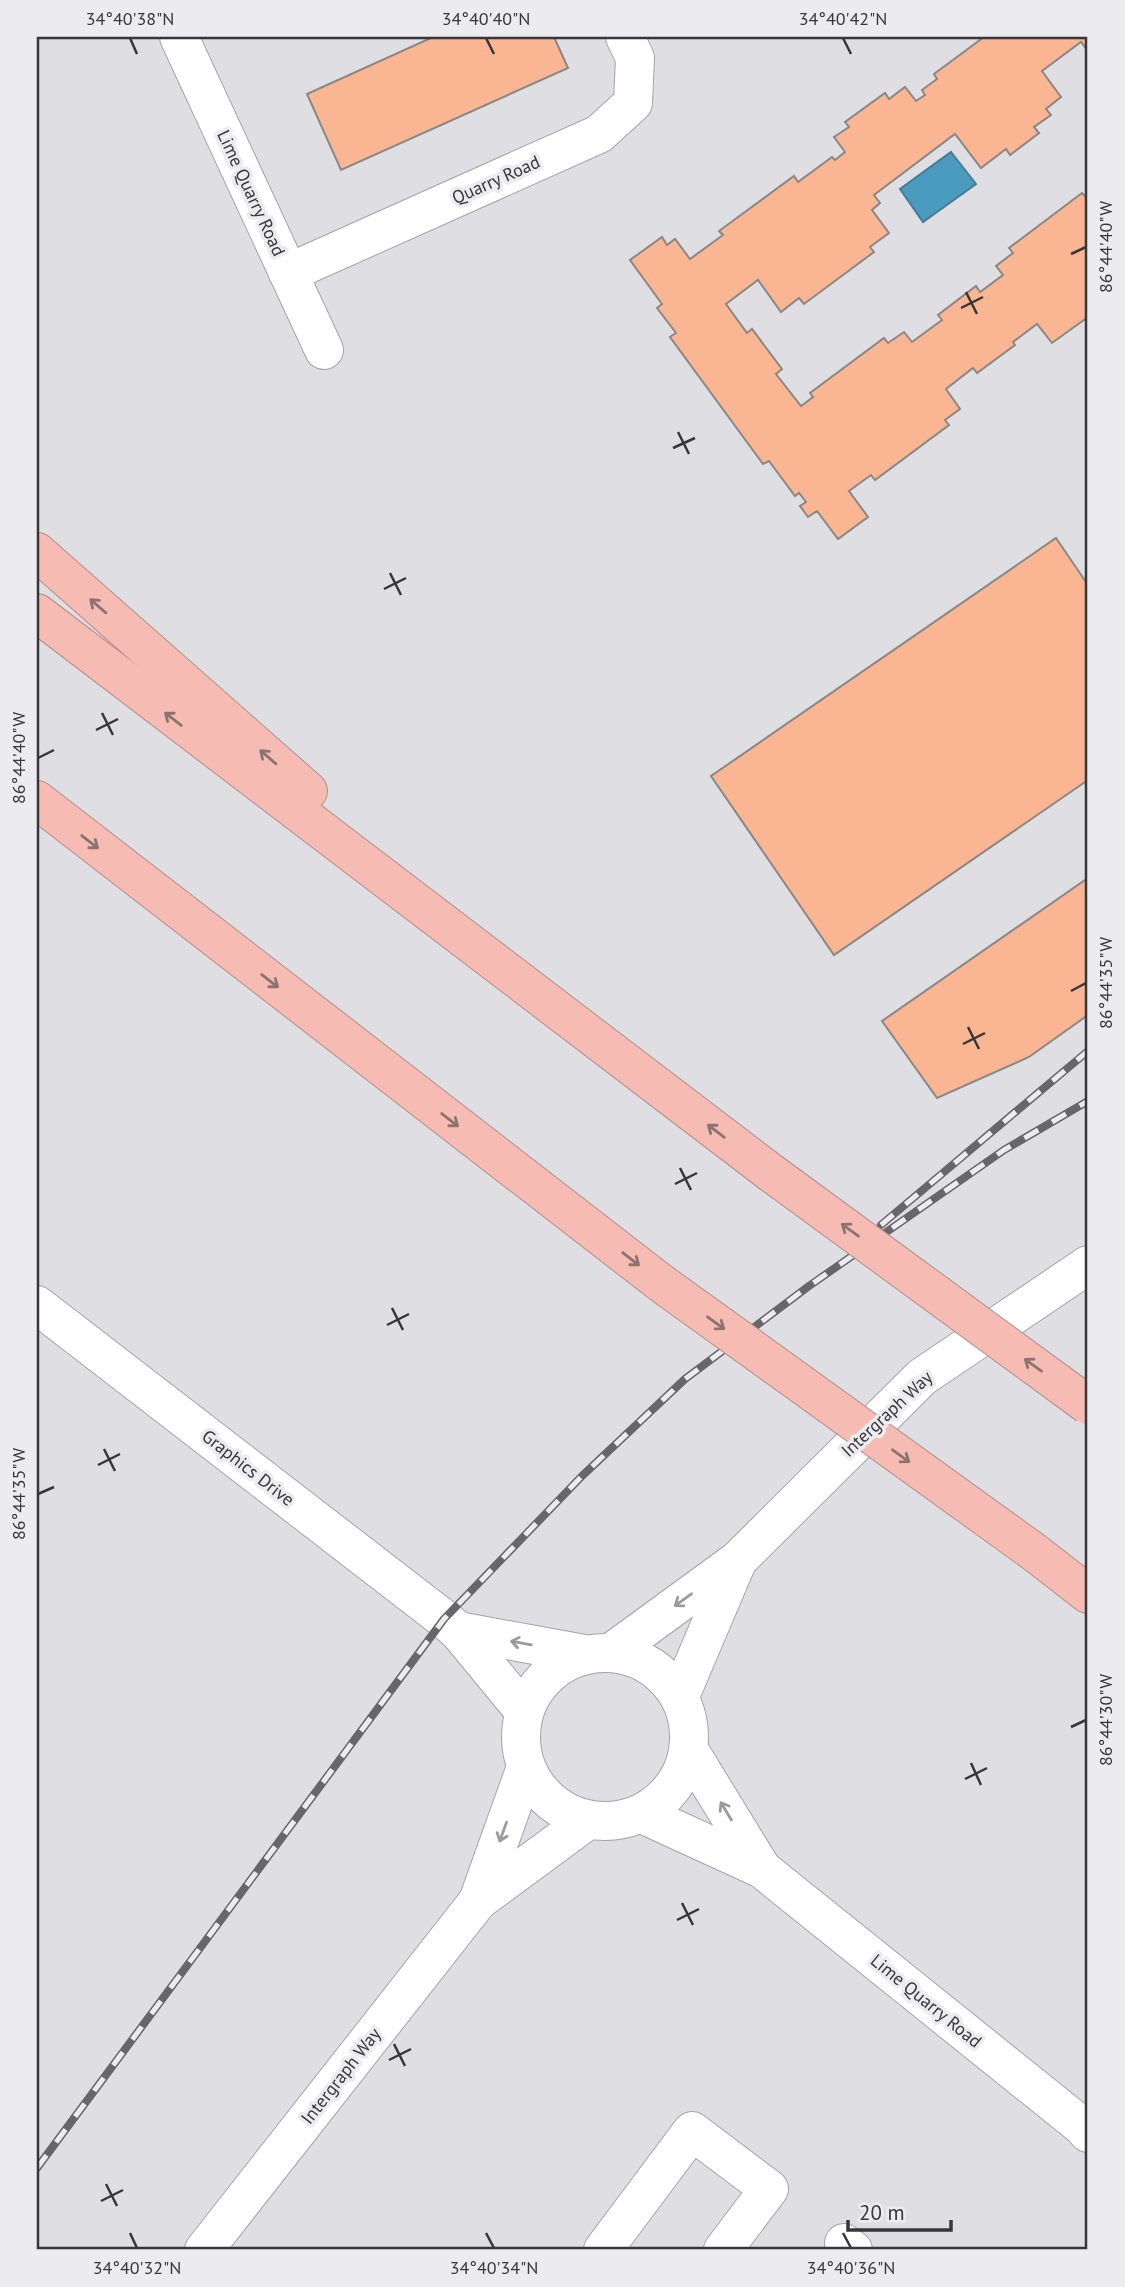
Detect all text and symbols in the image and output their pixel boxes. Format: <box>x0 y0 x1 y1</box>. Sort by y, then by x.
text: 34°40'38"N <box>86 7 174 30</box>
text: 34°40'40"N <box>442 7 530 30</box>
text: 34°40'42"N <box>799 7 887 30</box>
street label: Lime Quarry Road <box>212 126 291 260</box>
street label: Quarry Road <box>448 150 543 209</box>
text: 86°44'40"W <box>1094 201 1117 293</box>
one-way arrow <box>90 598 107 615</box>
one-way arrow <box>165 711 183 726</box>
text: 86°44'40"W <box>7 712 30 804</box>
one-way arrow <box>260 749 278 765</box>
one-way arrow <box>81 835 99 850</box>
text: 86°44'35"W <box>1094 937 1117 1029</box>
one-way arrow <box>261 974 279 989</box>
one-way arrow <box>441 1113 459 1128</box>
one-way arrow <box>707 1123 726 1138</box>
one-way arrow <box>841 1223 860 1238</box>
one-way arrow <box>621 1252 639 1267</box>
one-way arrow <box>707 1315 725 1330</box>
one-way arrow <box>1024 1358 1043 1372</box>
street label: Intergraph Way <box>836 1365 938 1462</box>
street label: Graphics Drive <box>197 1424 299 1511</box>
text: 86°44'35"W <box>7 1448 30 1540</box>
one-way arrow <box>891 1449 910 1463</box>
one-way arrow <box>674 1593 693 1607</box>
one-way arrow <box>510 1636 533 1649</box>
text: 86°44'30"W <box>1094 1674 1117 1766</box>
one-way arrow <box>719 1801 733 1821</box>
one-way arrow <box>496 1820 508 1842</box>
street label: Lime Quarry Road <box>866 1949 987 2053</box>
street label: Intergraph Way <box>296 2022 386 2129</box>
scale bar <box>848 2189 952 2233</box>
text: 20 m <box>859 2199 905 2226</box>
text: 34°40'32"N <box>93 2256 181 2279</box>
text: 34°40'34"N <box>450 2256 538 2279</box>
text: 34°40'36"N <box>807 2256 895 2279</box>

